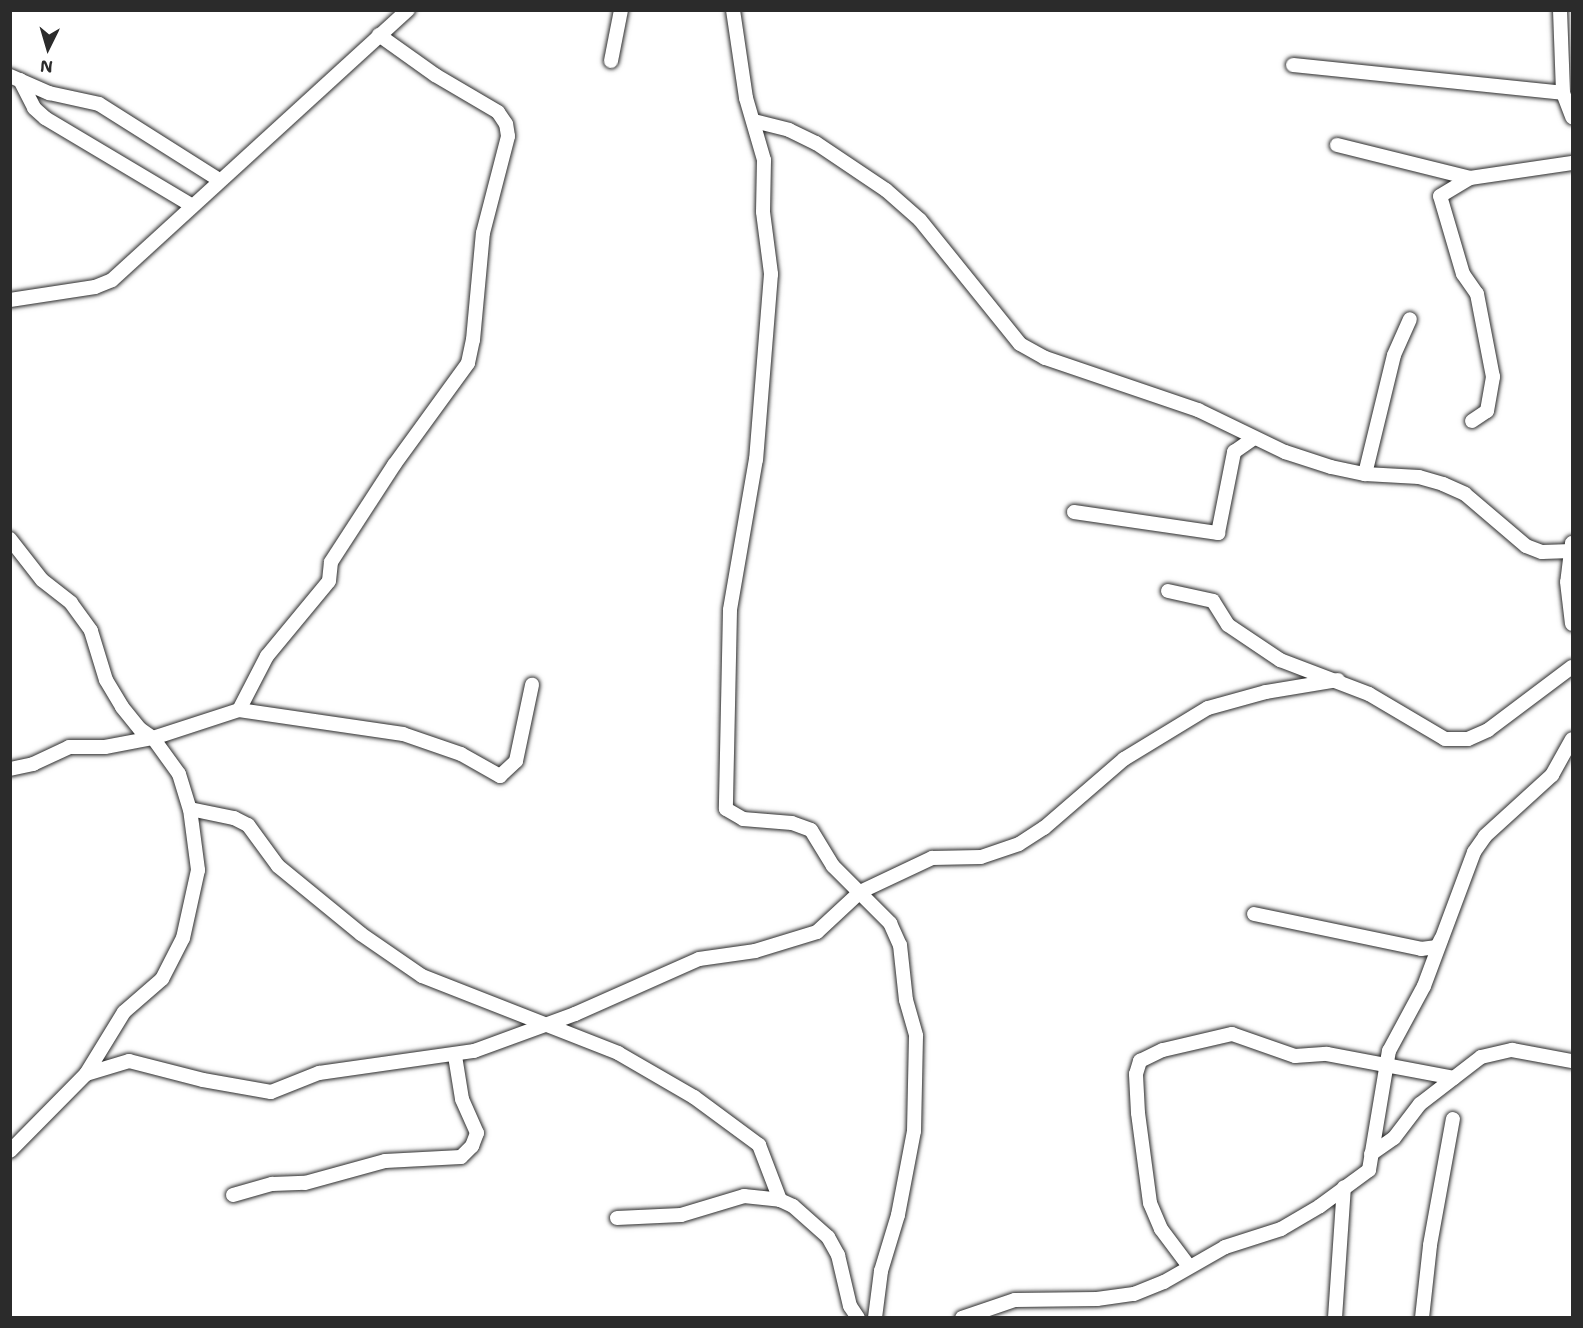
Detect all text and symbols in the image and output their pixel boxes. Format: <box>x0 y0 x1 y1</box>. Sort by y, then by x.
north arrow <box>18 18 78 78</box>
text: N <box>39 55 54 77</box>

